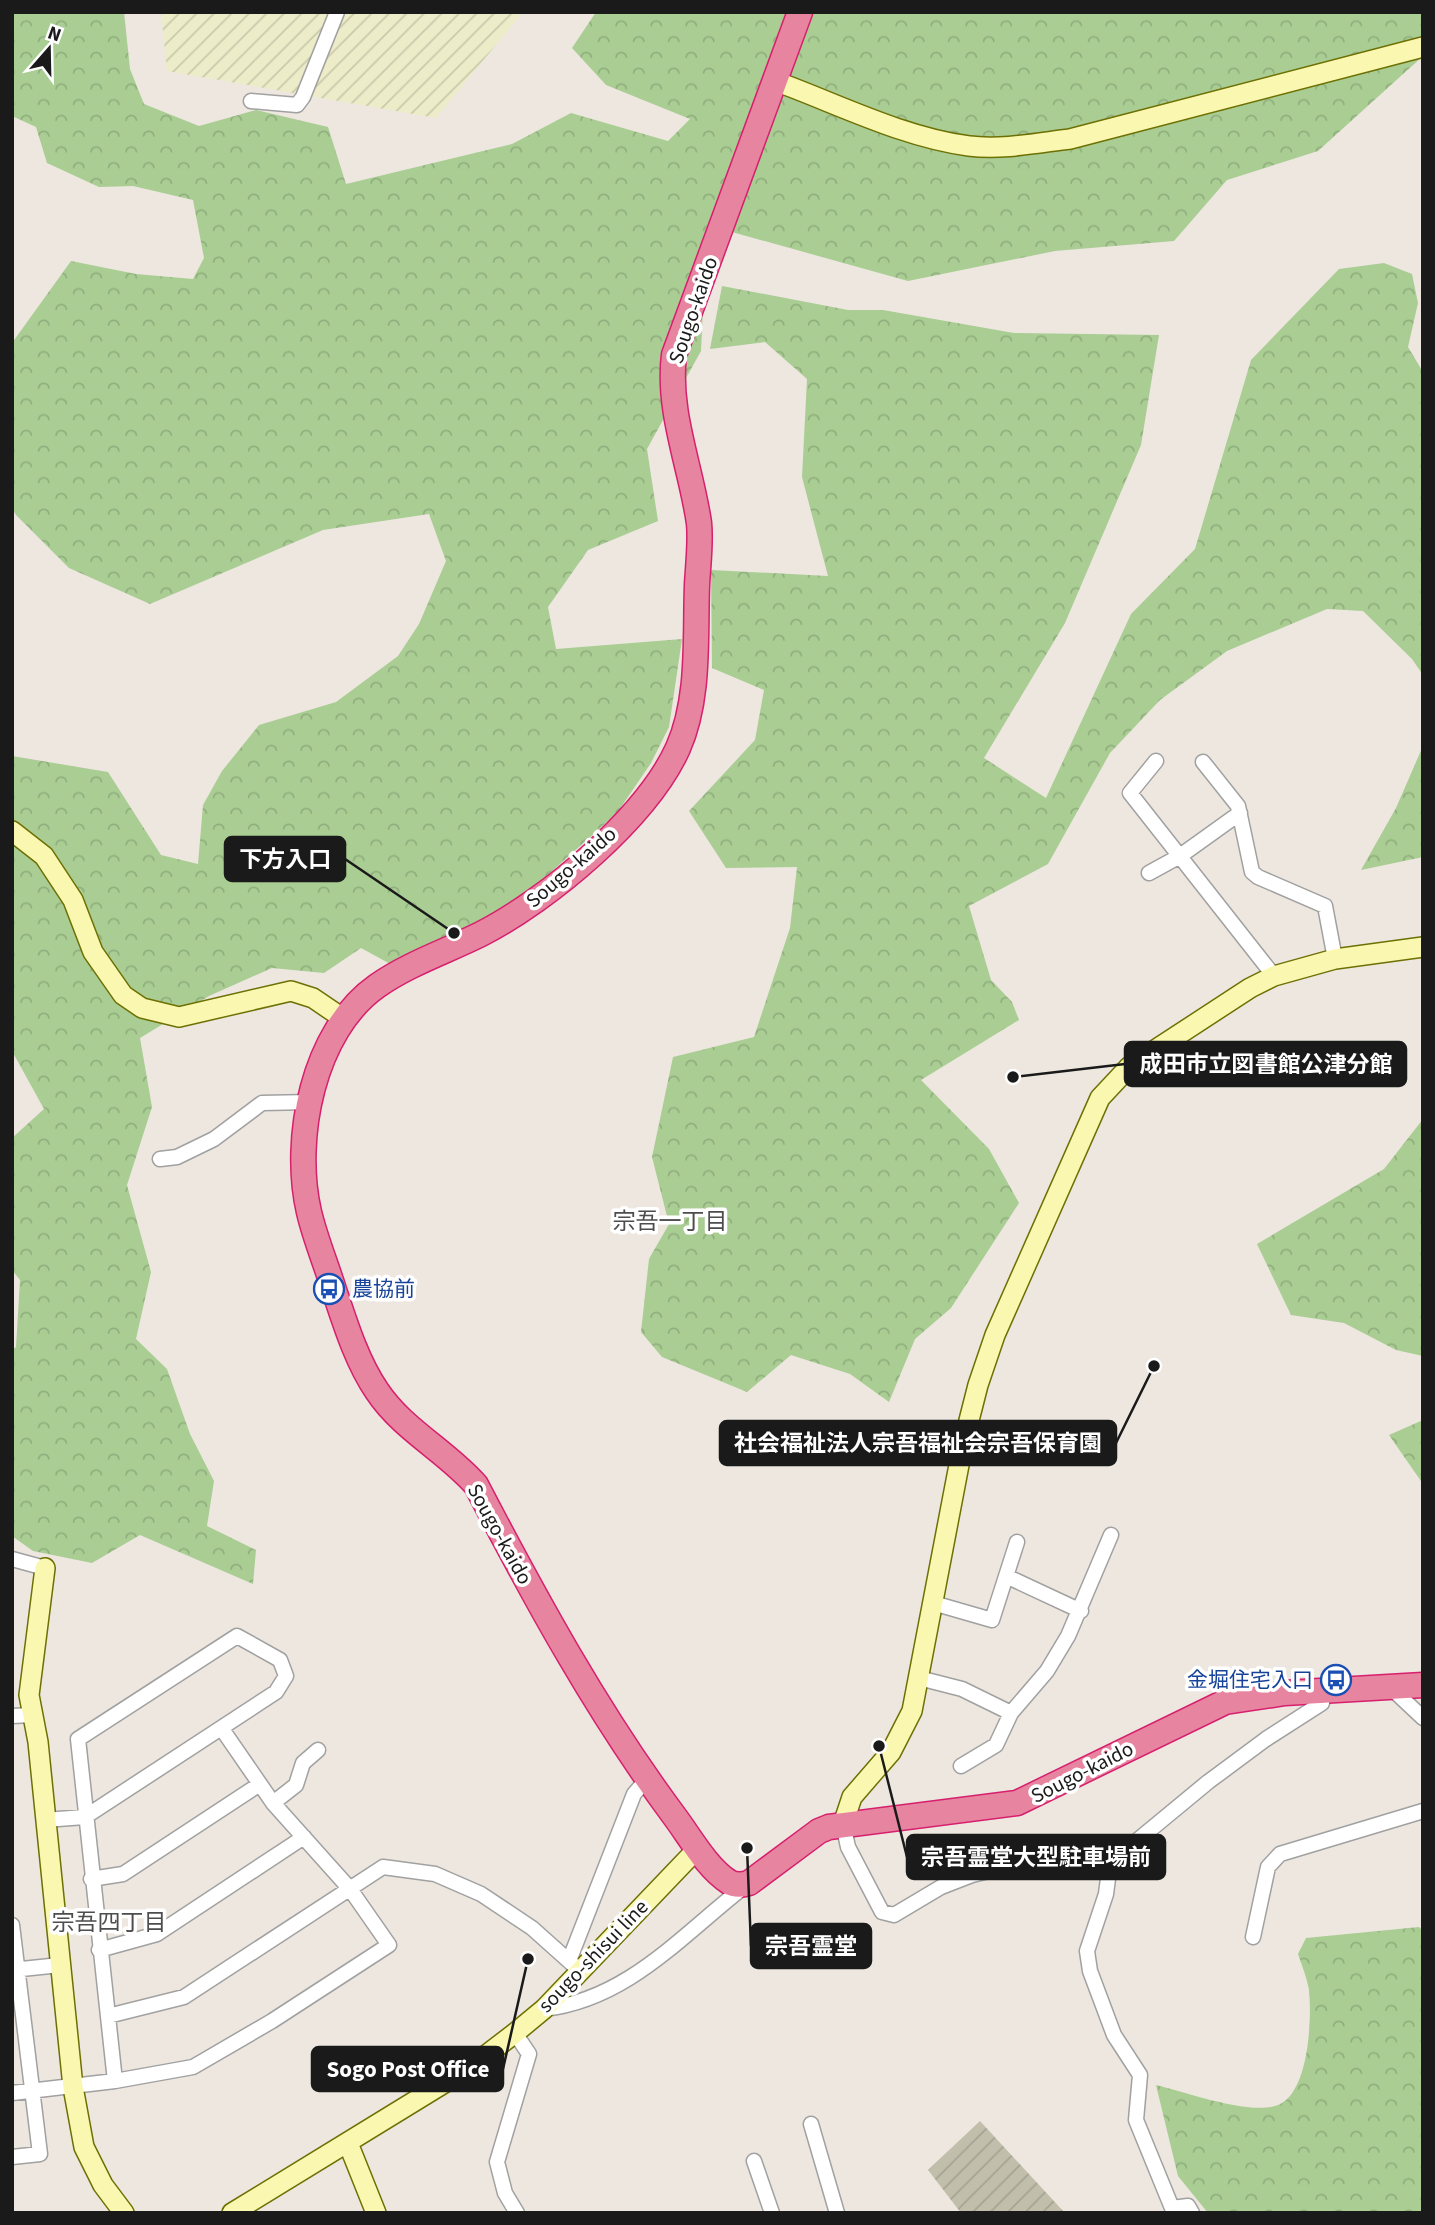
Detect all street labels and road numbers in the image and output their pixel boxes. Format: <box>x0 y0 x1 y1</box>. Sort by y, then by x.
street label: Sougo-kaido <box>661 252 725 368</box>
street label: Sougo-kaido <box>519 819 623 915</box>
street label: Sougo-kaido <box>460 1478 540 1590</box>
street label: Sougo-kaido <box>1026 1733 1138 1811</box>
street label: sougo-shisui line <box>531 1893 655 2019</box>

